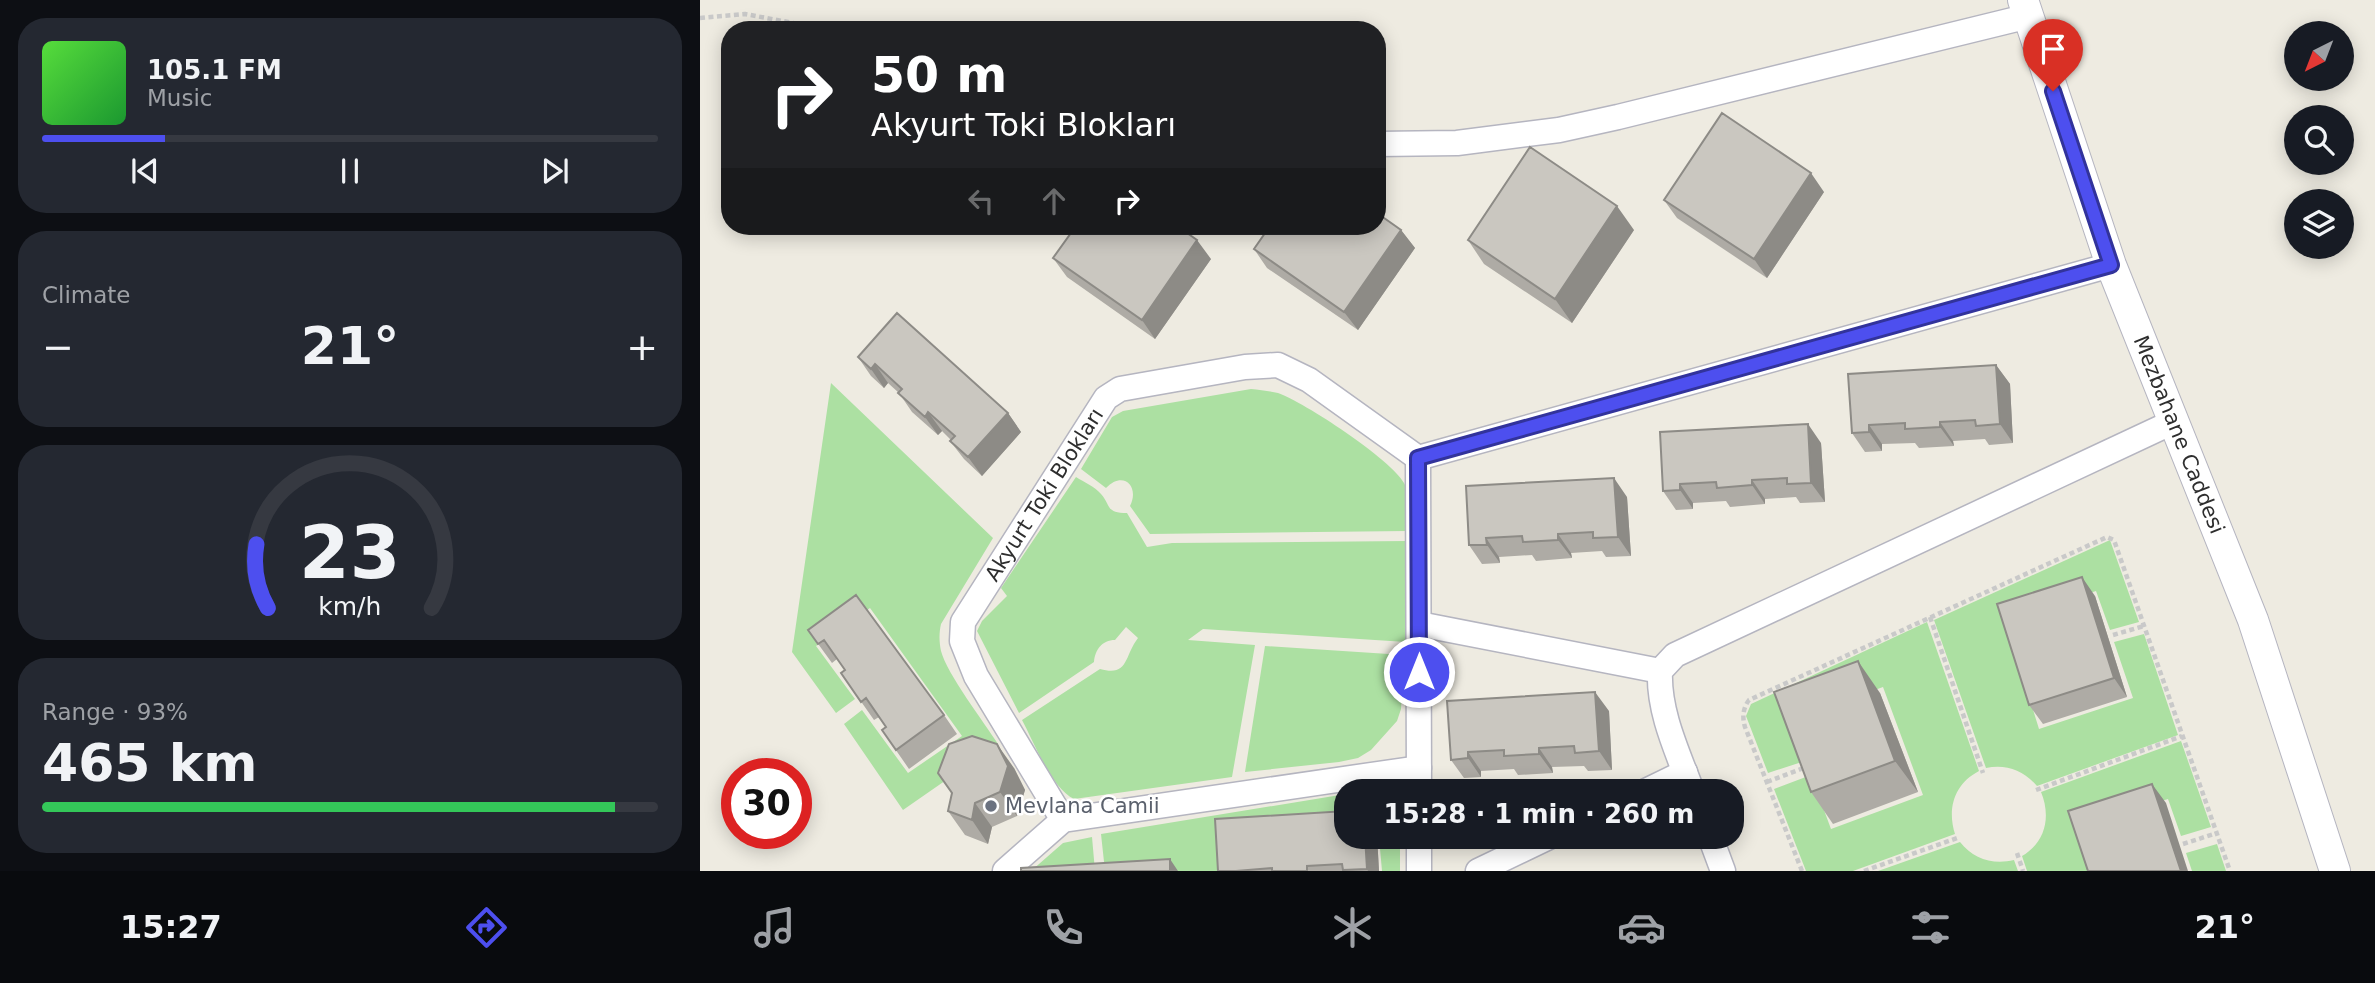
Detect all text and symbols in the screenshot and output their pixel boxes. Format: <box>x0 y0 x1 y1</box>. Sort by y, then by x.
pin <box>2023 19 2083 91</box>
north arrow <box>2284 21 2354 91</box>
map controls <box>2284 21 2354 259</box>
icon: arrive <box>2034 30 2072 68</box>
text: 50 m <box>871 47 1007 104</box>
icon: right <box>756 49 847 140</box>
text: 105.1 FM <box>147 55 282 85</box>
text: Music <box>147 85 212 111</box>
button: search <box>2284 105 2354 175</box>
text: Akyurt Toki Blokları <box>871 106 1176 144</box>
icon: previous <box>126 152 164 190</box>
icon: pause <box>331 152 369 190</box>
icon: next <box>536 152 574 190</box>
icon: left <box>962 182 1000 220</box>
icon: ahead <box>1035 182 1073 220</box>
icon: right <box>1108 182 1146 220</box>
button: layers <box>2284 189 2354 259</box>
text: Climate <box>42 282 131 308</box>
text: 21° <box>301 316 399 376</box>
text: − <box>42 325 74 369</box>
text: + <box>626 325 658 369</box>
street label: Mezbahane Caddesi <box>2128 332 2229 537</box>
street label: Akyurt Toki Blokları <box>980 404 1108 586</box>
text: 23 <box>299 511 401 596</box>
text: km/h <box>318 592 382 621</box>
position arrow <box>1382 635 1456 709</box>
text: Range · 93% <box>42 699 188 725</box>
text: 465 km <box>42 733 257 793</box>
speed limit sign: 30 <box>721 758 812 849</box>
place label: Mevlana Camii <box>1005 794 1160 818</box>
marker: Mevlana Camii <box>983 798 999 814</box>
text: 15:28 · 1 min · 260 m <box>1384 799 1694 829</box>
icon: directions <box>462 903 511 952</box>
icon: music <box>750 903 799 952</box>
icon: phone <box>1039 903 1088 952</box>
icon: climate <box>1328 903 1377 952</box>
icon: car <box>1617 903 1666 952</box>
icon: filters <box>1906 903 1955 952</box>
text: 15:27 <box>120 908 222 946</box>
text: 21° <box>2194 908 2255 946</box>

